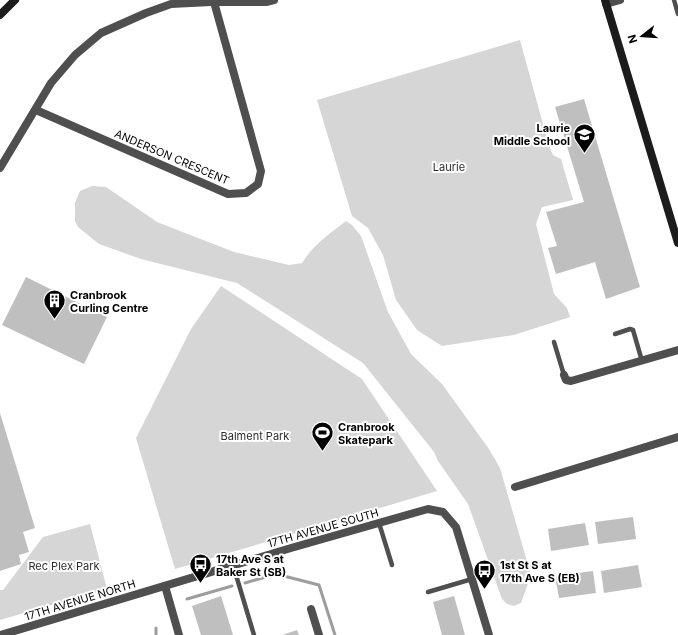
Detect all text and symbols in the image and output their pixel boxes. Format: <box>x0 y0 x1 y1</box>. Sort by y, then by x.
north arrow <box>622 16 662 56</box>
text: N <box>625 33 640 45</box>
place label: Laurie Middle School <box>494 121 570 148</box>
school or university icon: Laurie Middle School <box>572 121 598 154</box>
street label: ANDERSON CRESCENT <box>113 126 231 188</box>
park label: Laurie <box>433 160 465 174</box>
building icon: Cranbrook Curling Centre <box>41 288 67 321</box>
place label: Cranbrook Curling Centre <box>70 288 149 315</box>
sports icon: Cranbrook Skatepark <box>309 420 335 453</box>
place label: Cranbrook Skatepark <box>338 420 395 447</box>
park label: Balment Park <box>221 429 289 443</box>
street label: 17TH AVENUE SOUTH <box>266 505 380 551</box>
bus stop icon: 17th Ave S at Baker St (SB) <box>188 552 214 585</box>
place label: 17th Ave S at Baker St (SB) <box>216 552 286 579</box>
bus stop icon: 1st St S at 17th Ave S (EB) <box>471 558 497 591</box>
place label: 1st St S at 17th Ave S (EB) <box>500 558 580 585</box>
park label: Rec Plex Park <box>28 559 100 573</box>
street label: 17TH AVENUE NORTH <box>23 576 137 624</box>

